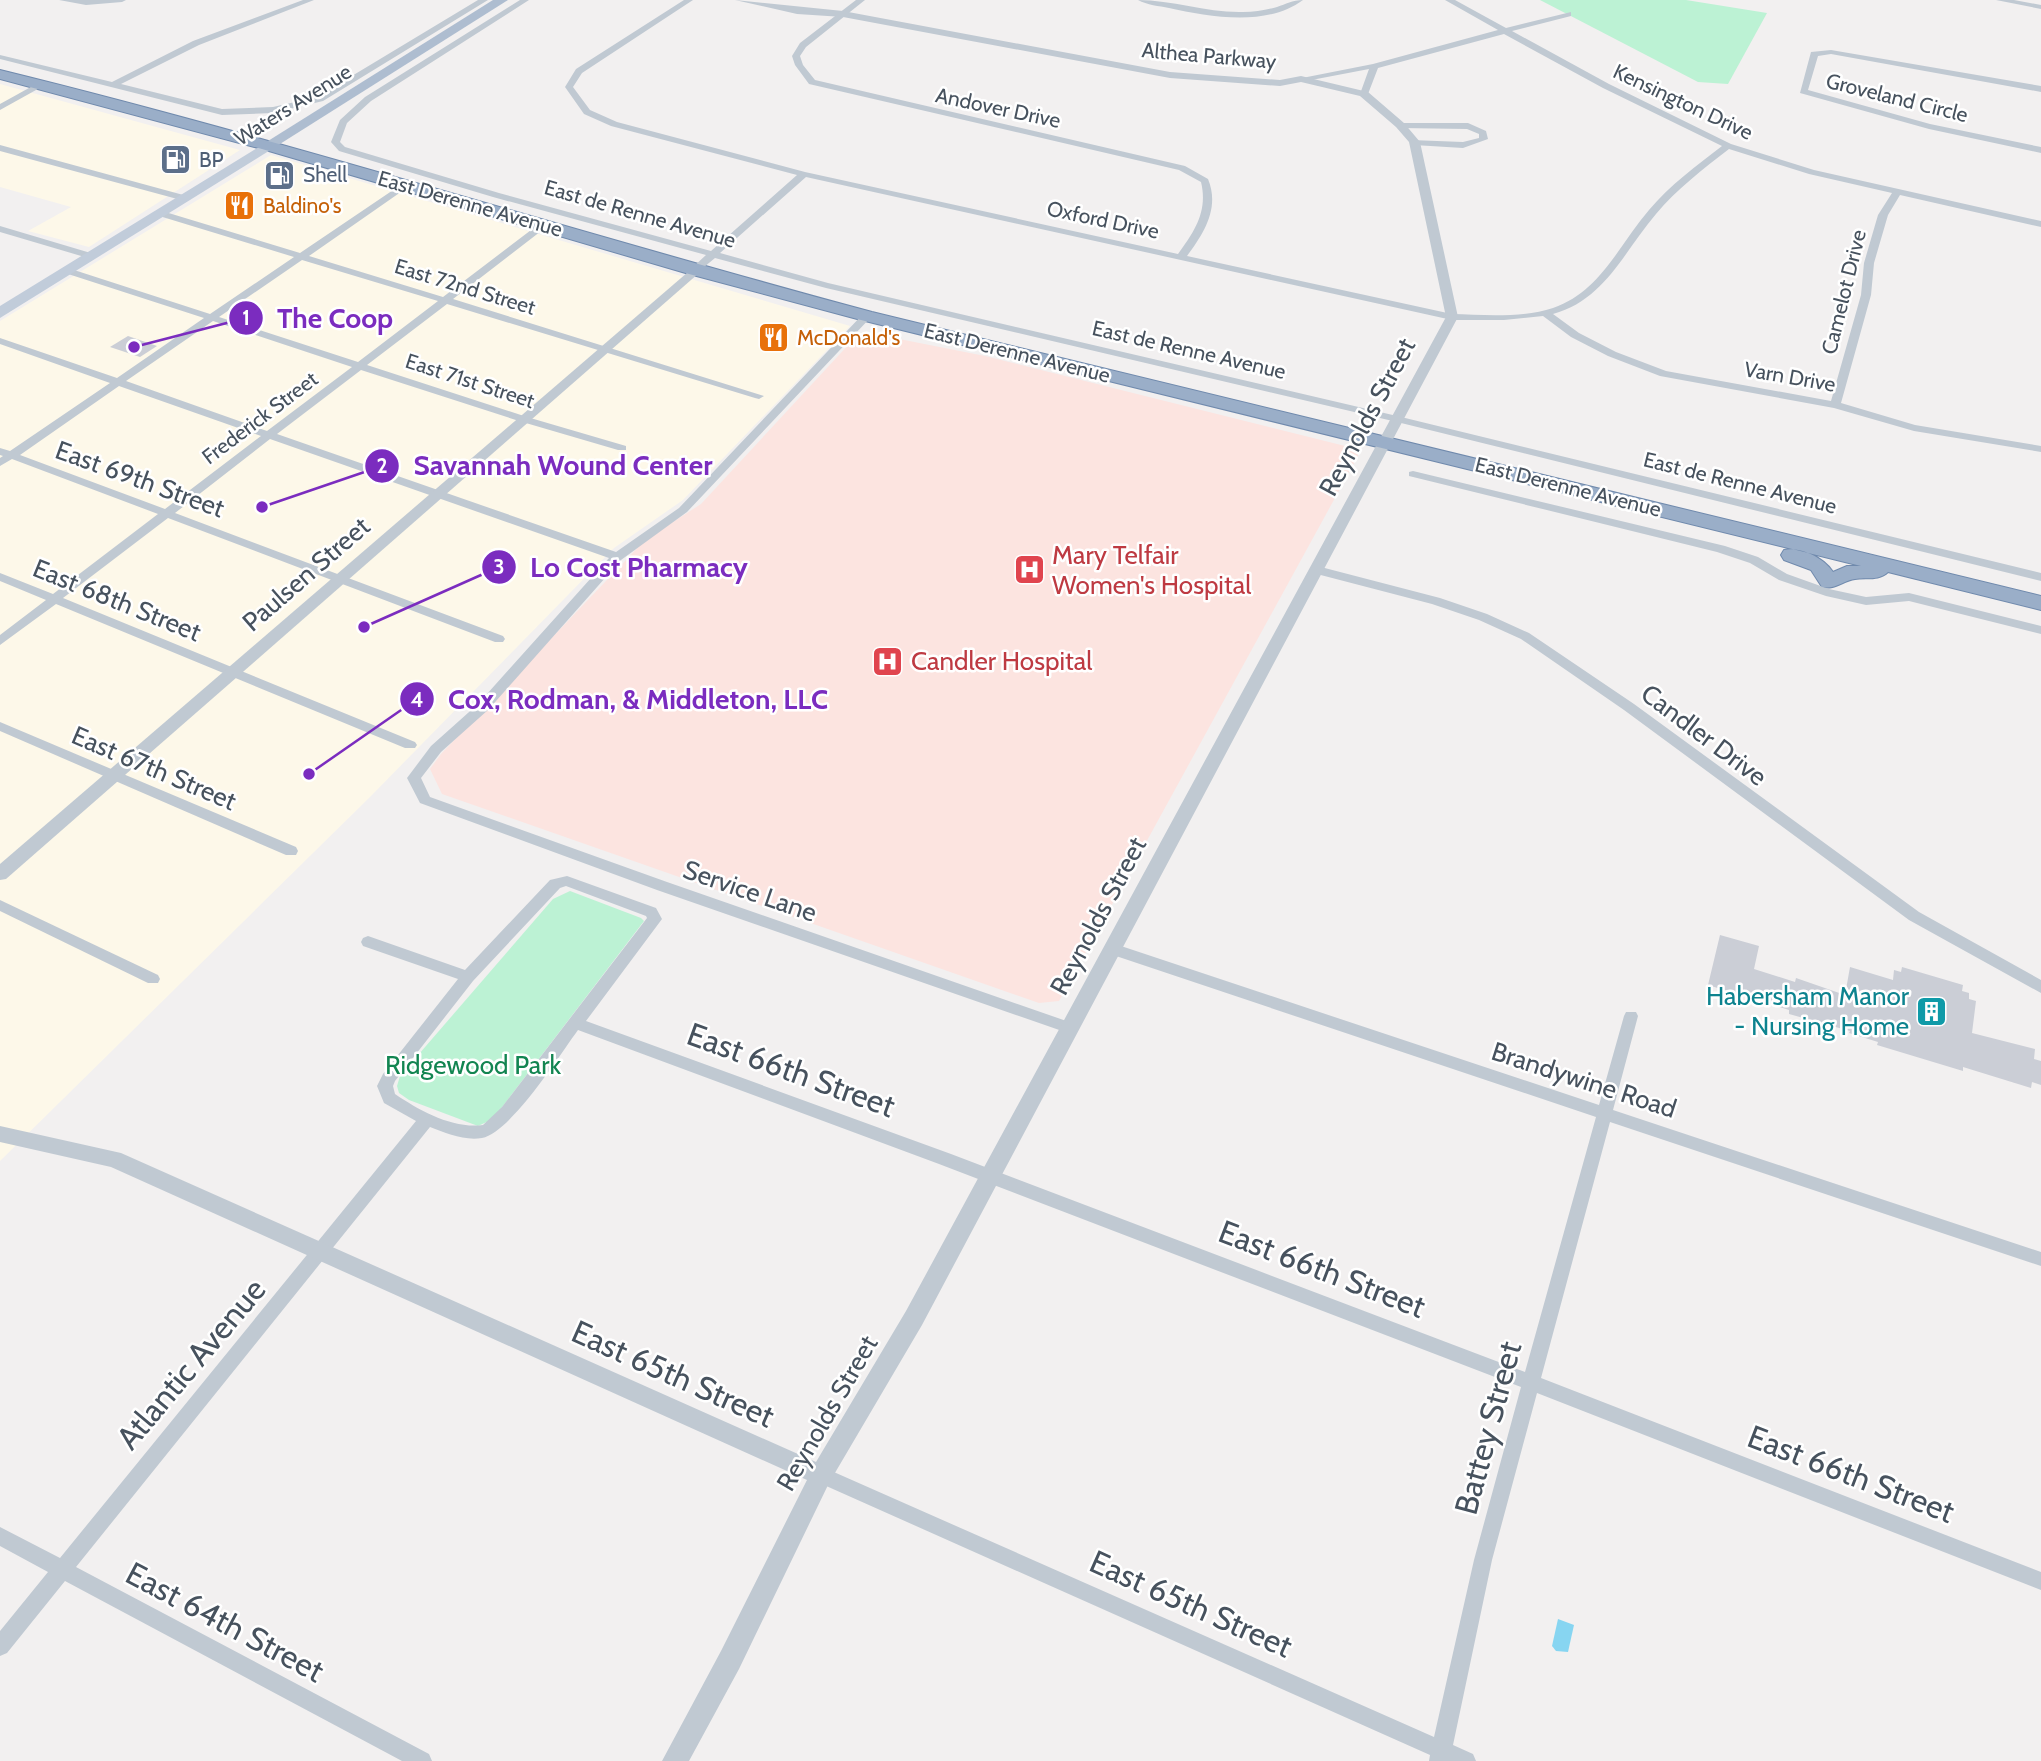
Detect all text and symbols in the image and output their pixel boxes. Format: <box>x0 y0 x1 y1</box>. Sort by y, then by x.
street label: Althea Parkway <box>1141 37 1278 74</box>
street label: Kensington Drive <box>1609 58 1757 145</box>
street label: Waters Avenue <box>230 59 356 150</box>
street label: Groveland Circle <box>1824 68 1971 127</box>
street label: Andover Drive <box>933 82 1063 133</box>
fuel station icon: BP <box>159 143 193 177</box>
place label: BP <box>199 147 224 172</box>
fuel station icon: Shell <box>263 158 297 192</box>
place label: Shell <box>303 162 347 187</box>
street label: East Derenne Avenue <box>375 165 566 242</box>
street label: East de Renne Avenue <box>542 174 739 253</box>
restaurant icon: Baldino's <box>223 189 257 223</box>
place label: Baldino's <box>263 193 342 218</box>
street label: Oxford Drive <box>1045 195 1162 244</box>
street label: Camelot Drive <box>1816 227 1871 357</box>
street label: East 72nd Street <box>392 253 539 320</box>
callout: The Coop <box>228 293 407 342</box>
text: The Coop <box>277 301 393 335</box>
text: 1 <box>242 305 250 330</box>
street label: East de Renne Avenue <box>1090 315 1289 384</box>
street label: East Derenne Avenue <box>922 317 1113 388</box>
restaurant icon: McDonald's <box>757 321 791 355</box>
place label: McDonald's <box>797 325 901 350</box>
street label: Reynolds Street <box>1312 332 1422 501</box>
street label: East 71st Street <box>403 348 538 413</box>
street label: Varn Drive <box>1742 356 1838 397</box>
street label: Frederick Street <box>197 366 322 469</box>
street label: East 69th Street <box>51 434 229 524</box>
callout: Savannah Wound Center <box>364 441 726 490</box>
street label: East de Renne Avenue <box>1641 446 1839 519</box>
text: Savannah Wound Center <box>414 448 713 482</box>
street label: East Derenne Avenue <box>1473 451 1664 522</box>
text: 2 <box>376 453 388 478</box>
street label: Paulsen Street <box>236 510 376 638</box>
place label: Mary Telfair Women's Hospital <box>1052 539 1251 601</box>
callout: Lo Cost Pharmacy <box>481 542 762 591</box>
text: Lo Cost Pharmacy <box>530 550 748 584</box>
street label: East 68th Street <box>28 552 206 648</box>
hospital icon: Mary Telfair Women's Hospital <box>1012 553 1046 587</box>
text: 3 <box>493 554 505 579</box>
hospital icon: Candler Hospital <box>871 644 905 678</box>
place label: Candler Hospital <box>911 645 1092 677</box>
callout: Cox, Rodman, & Middleton, LLC <box>399 675 842 724</box>
street label: Candler Drive <box>1635 677 1773 793</box>
text: Cox, Rodman, & Middleton, LLC <box>448 682 828 716</box>
text: 4 <box>410 687 424 712</box>
street label: East 67th Street <box>67 719 241 817</box>
street label: Reynolds Street <box>1043 831 1153 1000</box>
street label: Service Lane <box>679 853 821 929</box>
place label: Habersham Manor - Nursing Home <box>1706 980 1910 1042</box>
building icon: Habersham Manor - Nursing Home <box>1915 994 1949 1028</box>
street label: East 66th Street <box>682 1014 901 1125</box>
street label: Brandywine Road <box>1488 1035 1680 1125</box>
park label: Ridgewood Park <box>385 1049 561 1081</box>
street label: East 66th Street <box>1213 1211 1431 1326</box>
street label: Atlantic Avenue <box>108 1270 273 1457</box>
street label: East 65th Street <box>566 1312 781 1436</box>
street label: Reynolds Street <box>770 1329 885 1496</box>
street label: Battey Street <box>1446 1337 1529 1519</box>
street label: East 66th Street <box>1742 1416 1960 1531</box>
street label: East 65th Street <box>1084 1542 1299 1666</box>
street label: East 64th Street <box>120 1553 331 1690</box>

